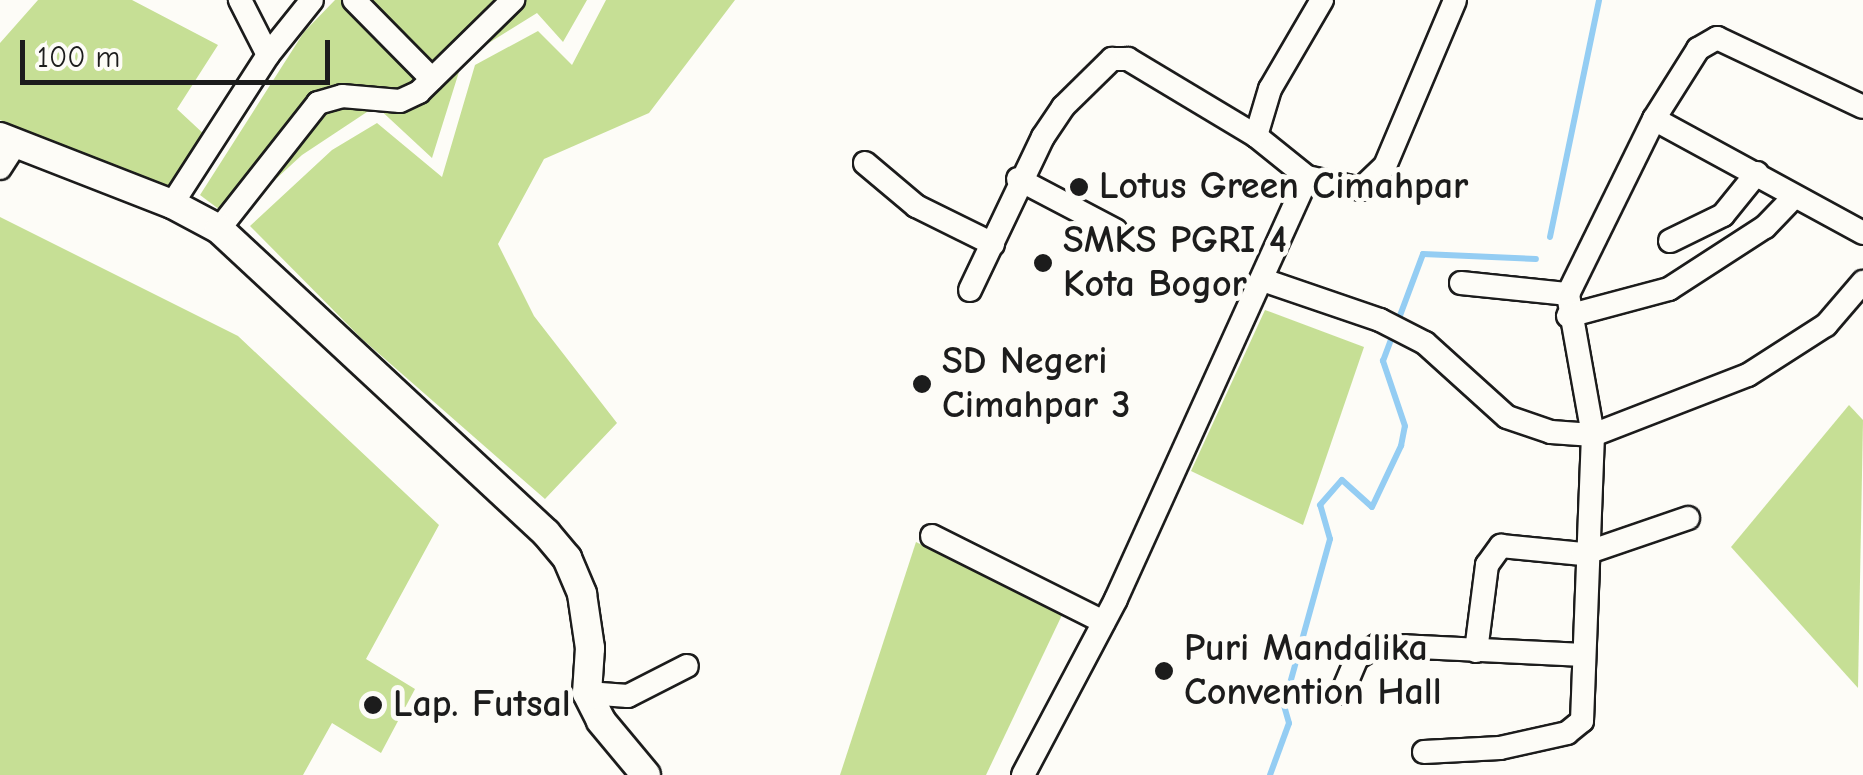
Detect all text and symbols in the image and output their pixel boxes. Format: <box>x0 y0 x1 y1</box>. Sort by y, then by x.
scale bar <box>25 20 335 82</box>
text: 100 m <box>37 40 120 75</box>
place label: Lotus Green Cimahpar <box>1099 164 1468 210</box>
marker: Lotus Green Cimahpar <box>1068 176 1090 198</box>
place label: SMKS PGRI 4 Kota Bogor <box>1063 218 1287 308</box>
marker: SMKS PGRI 4 Kota Bogor <box>1032 252 1054 274</box>
place label: SD Negeri Cimahpar 3 <box>942 339 1130 428</box>
marker: SD Negeri Cimahpar 3 <box>911 373 933 395</box>
place label: Puri Mandalika Convention Hall <box>1184 626 1442 716</box>
marker: Puri Mandalika Convention Hall <box>1153 660 1175 682</box>
place label: Lap. Futsal <box>393 682 571 728</box>
marker: Lap. Futsal <box>362 694 384 716</box>

